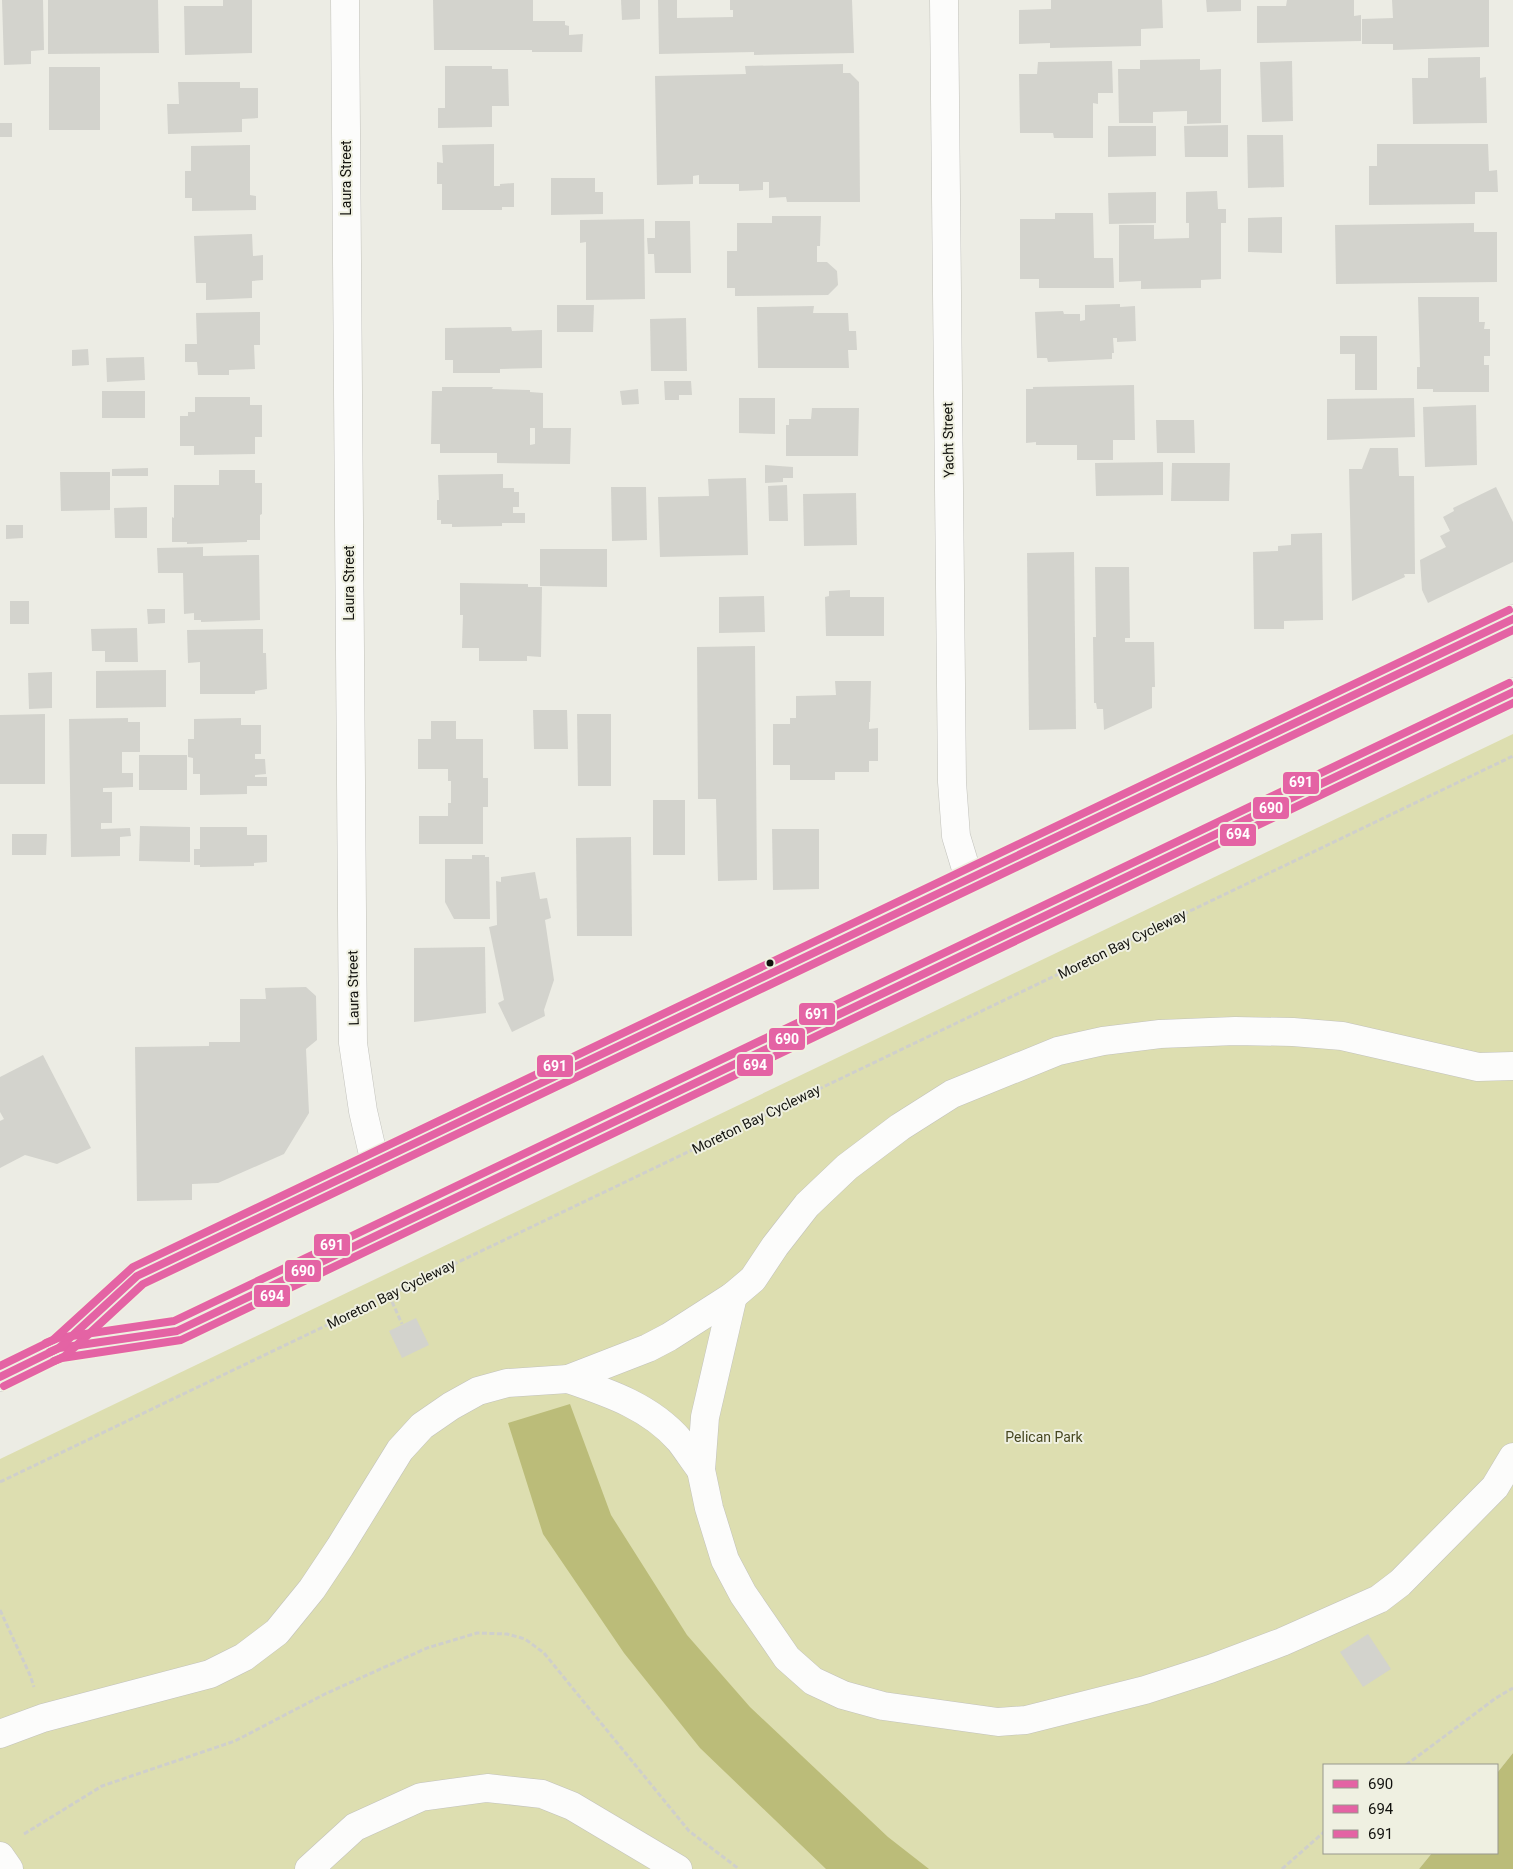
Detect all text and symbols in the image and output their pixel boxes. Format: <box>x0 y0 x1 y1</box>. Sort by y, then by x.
street label: Laura Street <box>338 140 354 216</box>
street label: Yacht Street <box>939 402 957 478</box>
street label: Laura Street <box>341 545 357 621</box>
line badge: 691 <box>1282 771 1320 795</box>
text: 691 <box>1289 774 1313 790</box>
line badge: 690 <box>1252 796 1290 820</box>
text: 690 <box>1259 800 1283 816</box>
line badge: 694 <box>1219 823 1257 847</box>
text: 694 <box>1226 826 1250 842</box>
street label: Moreton Bay Cycleway <box>1055 906 1189 982</box>
street label: Laura Street <box>344 950 362 1026</box>
unlabelled marker <box>765 958 775 968</box>
line badge: 691 <box>798 1002 836 1026</box>
text: 691 <box>805 1006 829 1022</box>
line badge: 690 <box>768 1027 806 1051</box>
text: 690 <box>775 1031 799 1047</box>
line badge: 694 <box>736 1053 774 1077</box>
line badge: 691 <box>536 1054 574 1078</box>
text: 694 <box>743 1057 767 1073</box>
text: 691 <box>543 1058 567 1074</box>
street label: Moreton Bay Cycleway <box>689 1081 823 1157</box>
line badge: 691 <box>313 1233 351 1257</box>
text: 691 <box>320 1237 344 1253</box>
street label: Moreton Bay Cycleway <box>324 1256 458 1332</box>
line badge: 690 <box>284 1259 322 1283</box>
text: 690 <box>291 1263 315 1279</box>
line badge: 694 <box>253 1284 291 1308</box>
text: 694 <box>260 1288 284 1304</box>
park label: Pelican Park <box>1005 1429 1084 1445</box>
legend <box>1323 1764 1498 1854</box>
text: 690 <box>1368 1775 1393 1793</box>
text: 694 <box>1368 1800 1394 1818</box>
text: 691 <box>1368 1825 1393 1843</box>

